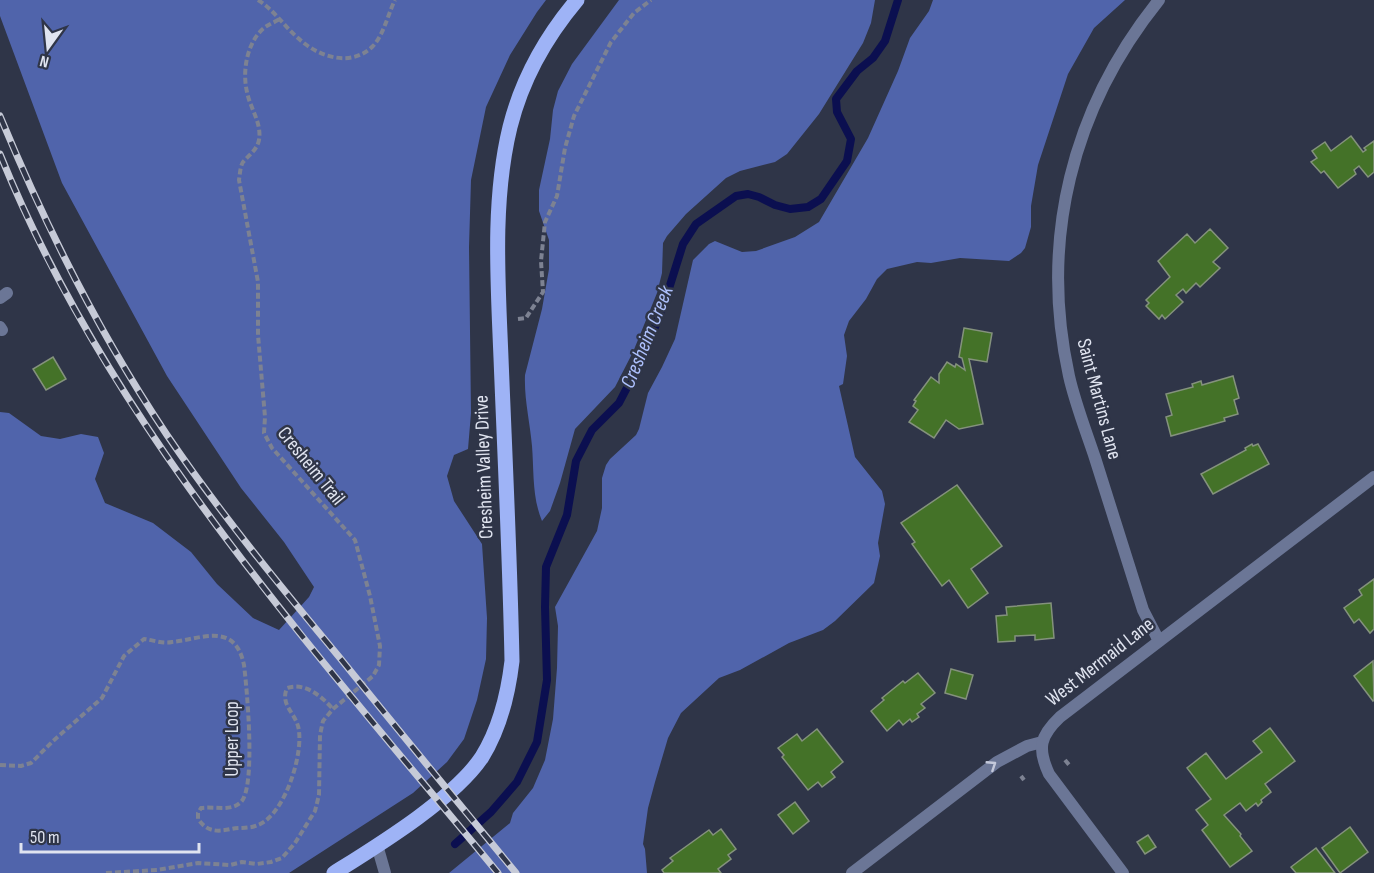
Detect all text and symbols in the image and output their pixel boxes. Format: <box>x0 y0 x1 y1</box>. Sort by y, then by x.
north arrow <box>18 18 78 78</box>
text: N <box>38 51 51 71</box>
water label: Cresheim Creek <box>615 281 679 392</box>
street label: Saint Martins Lane <box>1071 336 1127 462</box>
street label: Cresheim Valley Drive <box>469 395 499 539</box>
street label: Cresheim Trail <box>272 422 350 510</box>
street label: West Mermaid Lane <box>1041 612 1159 712</box>
street label: Upper Loop <box>220 701 244 777</box>
one-way arrow <box>986 761 997 772</box>
scale bar <box>21 816 200 854</box>
text: 50 m <box>30 827 60 848</box>

